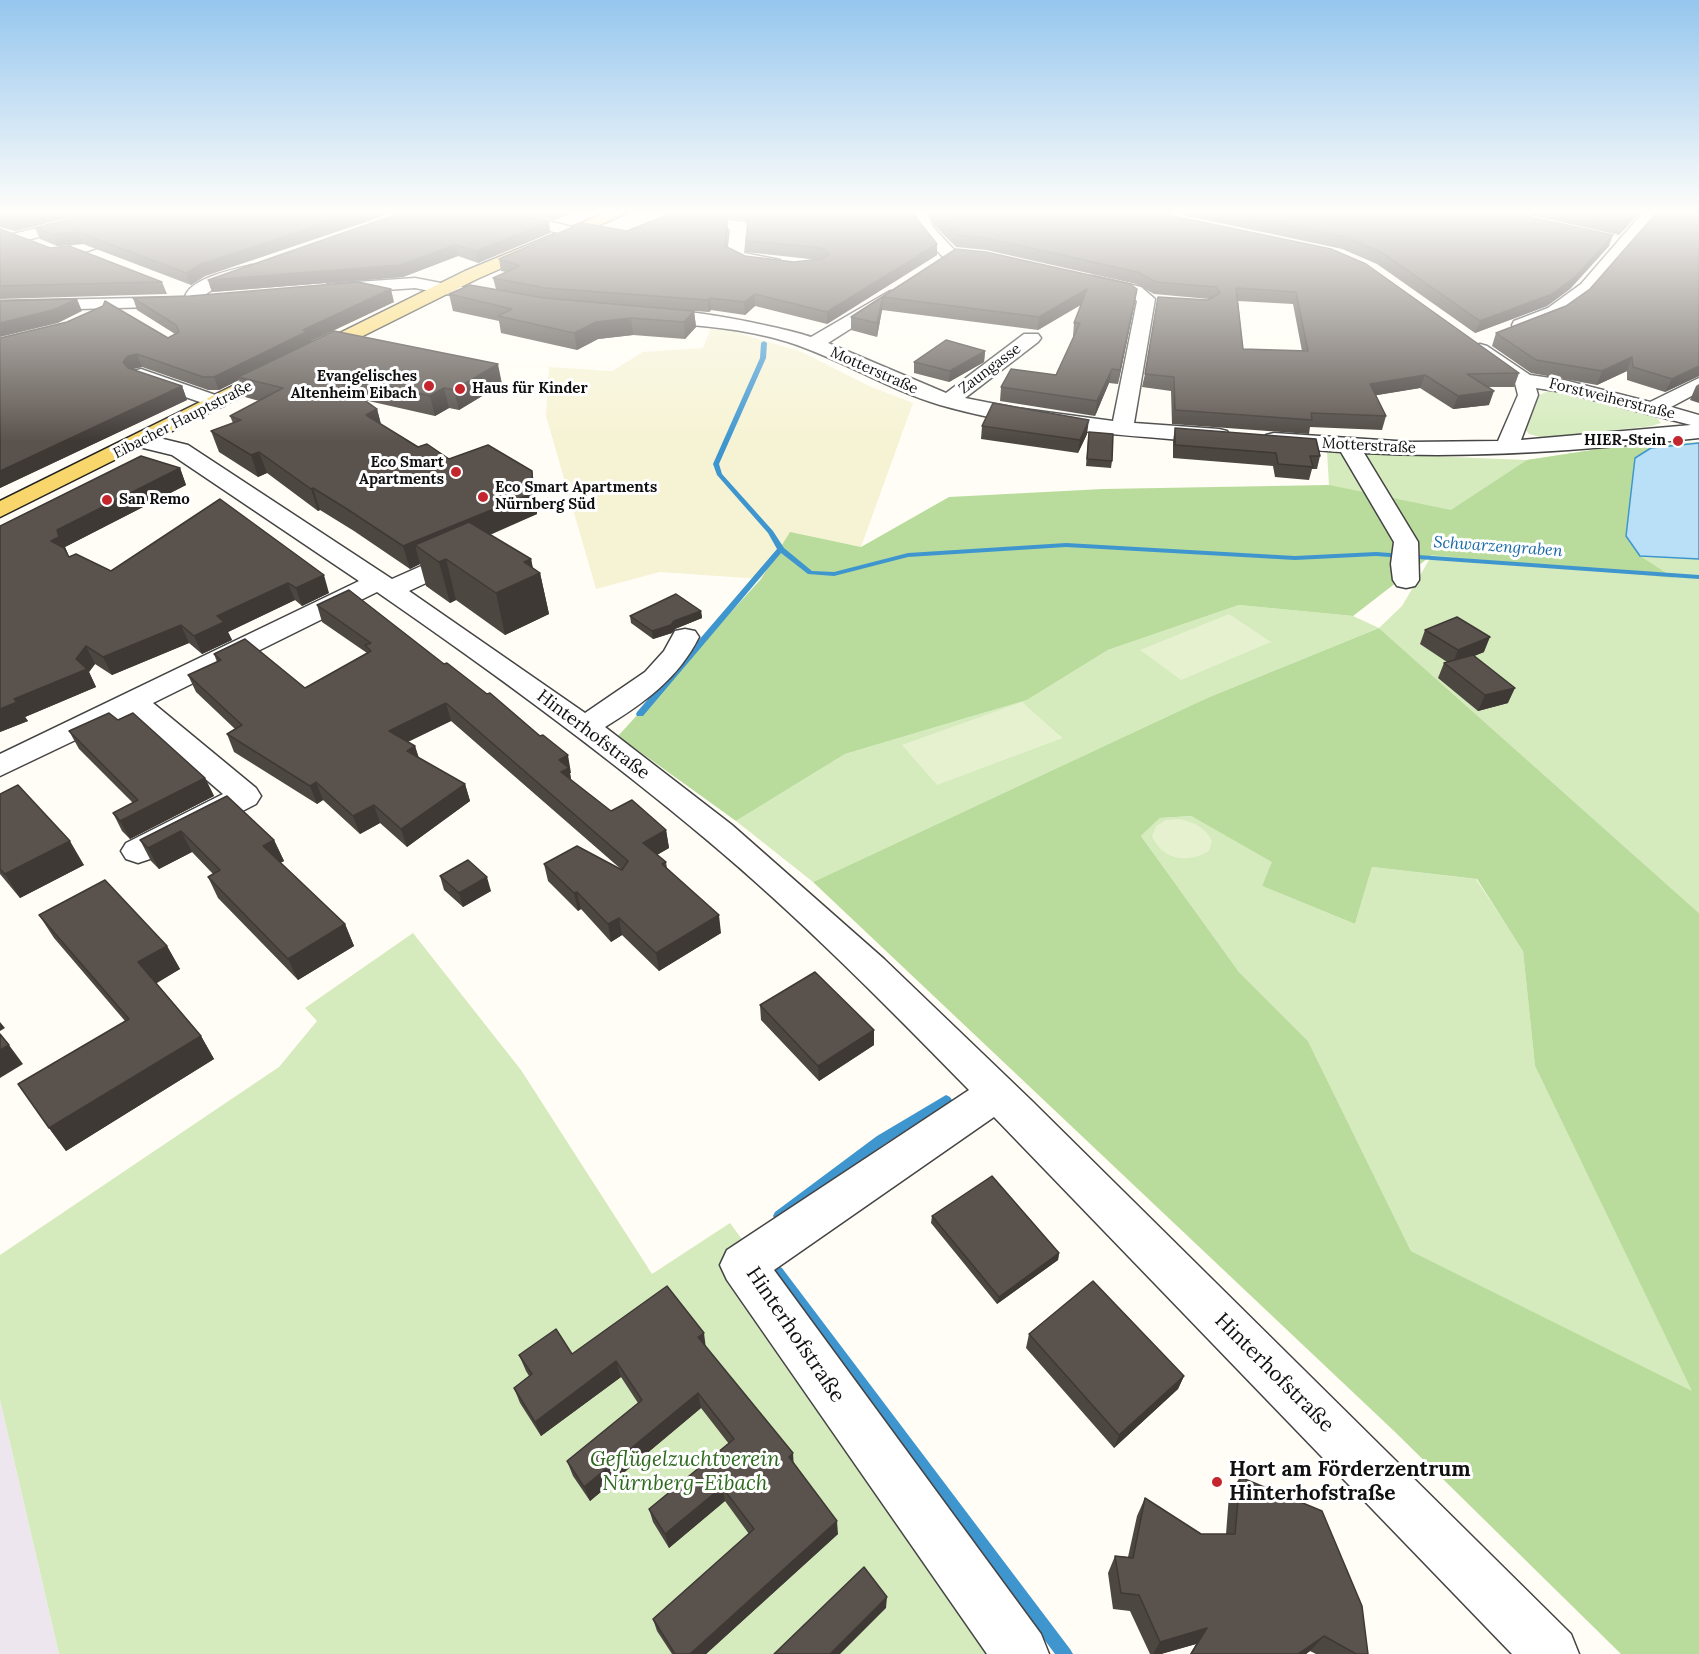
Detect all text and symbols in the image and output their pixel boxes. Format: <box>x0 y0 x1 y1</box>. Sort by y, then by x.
street label: Zaungasse <box>955 340 1025 398</box>
street label: Motterstraße <box>827 344 921 398</box>
place label: Evangelisches Altenheim Eibach <box>291 368 417 403</box>
street label: Forstweiherstraße <box>1547 375 1677 423</box>
street label: Eibacher Hauptstraße <box>110 377 256 463</box>
marker: Evangelisches Altenheim Eibach <box>422 379 436 393</box>
place label: Haus für Kinder <box>472 380 588 398</box>
marker: Haus für Kinder <box>453 382 467 396</box>
place label: HIER-Stein <box>1584 432 1666 450</box>
marker: HIER-Stein <box>1671 434 1685 448</box>
street label: Motterstraße <box>1322 435 1416 457</box>
place label: Eco Smart Apartments <box>359 454 444 489</box>
marker: Eco Smart Apartments <box>449 465 463 479</box>
place label: Eco Smart Apartments Nürnberg Süd <box>495 479 657 514</box>
marker: Eco Smart Apartments Nürnberg Süd <box>476 490 490 504</box>
place label: San Remo <box>119 491 190 509</box>
marker: San Remo <box>100 493 114 507</box>
water label: Schwarzengraben <box>1433 533 1563 561</box>
street label: Hinterhofstraße <box>532 686 654 784</box>
street label: Hinterhofstraße <box>740 1262 850 1408</box>
street label: Hinterhofstraße <box>1209 1308 1339 1438</box>
park label: Geflügelzuchtverein Nürnberg-Eibach <box>590 1447 780 1497</box>
place label: Hort am Förderzentrum Hinterhofstraße <box>1229 1457 1471 1507</box>
marker: Hort am Förderzentrum Hinterhofstraße <box>1210 1475 1224 1489</box>

